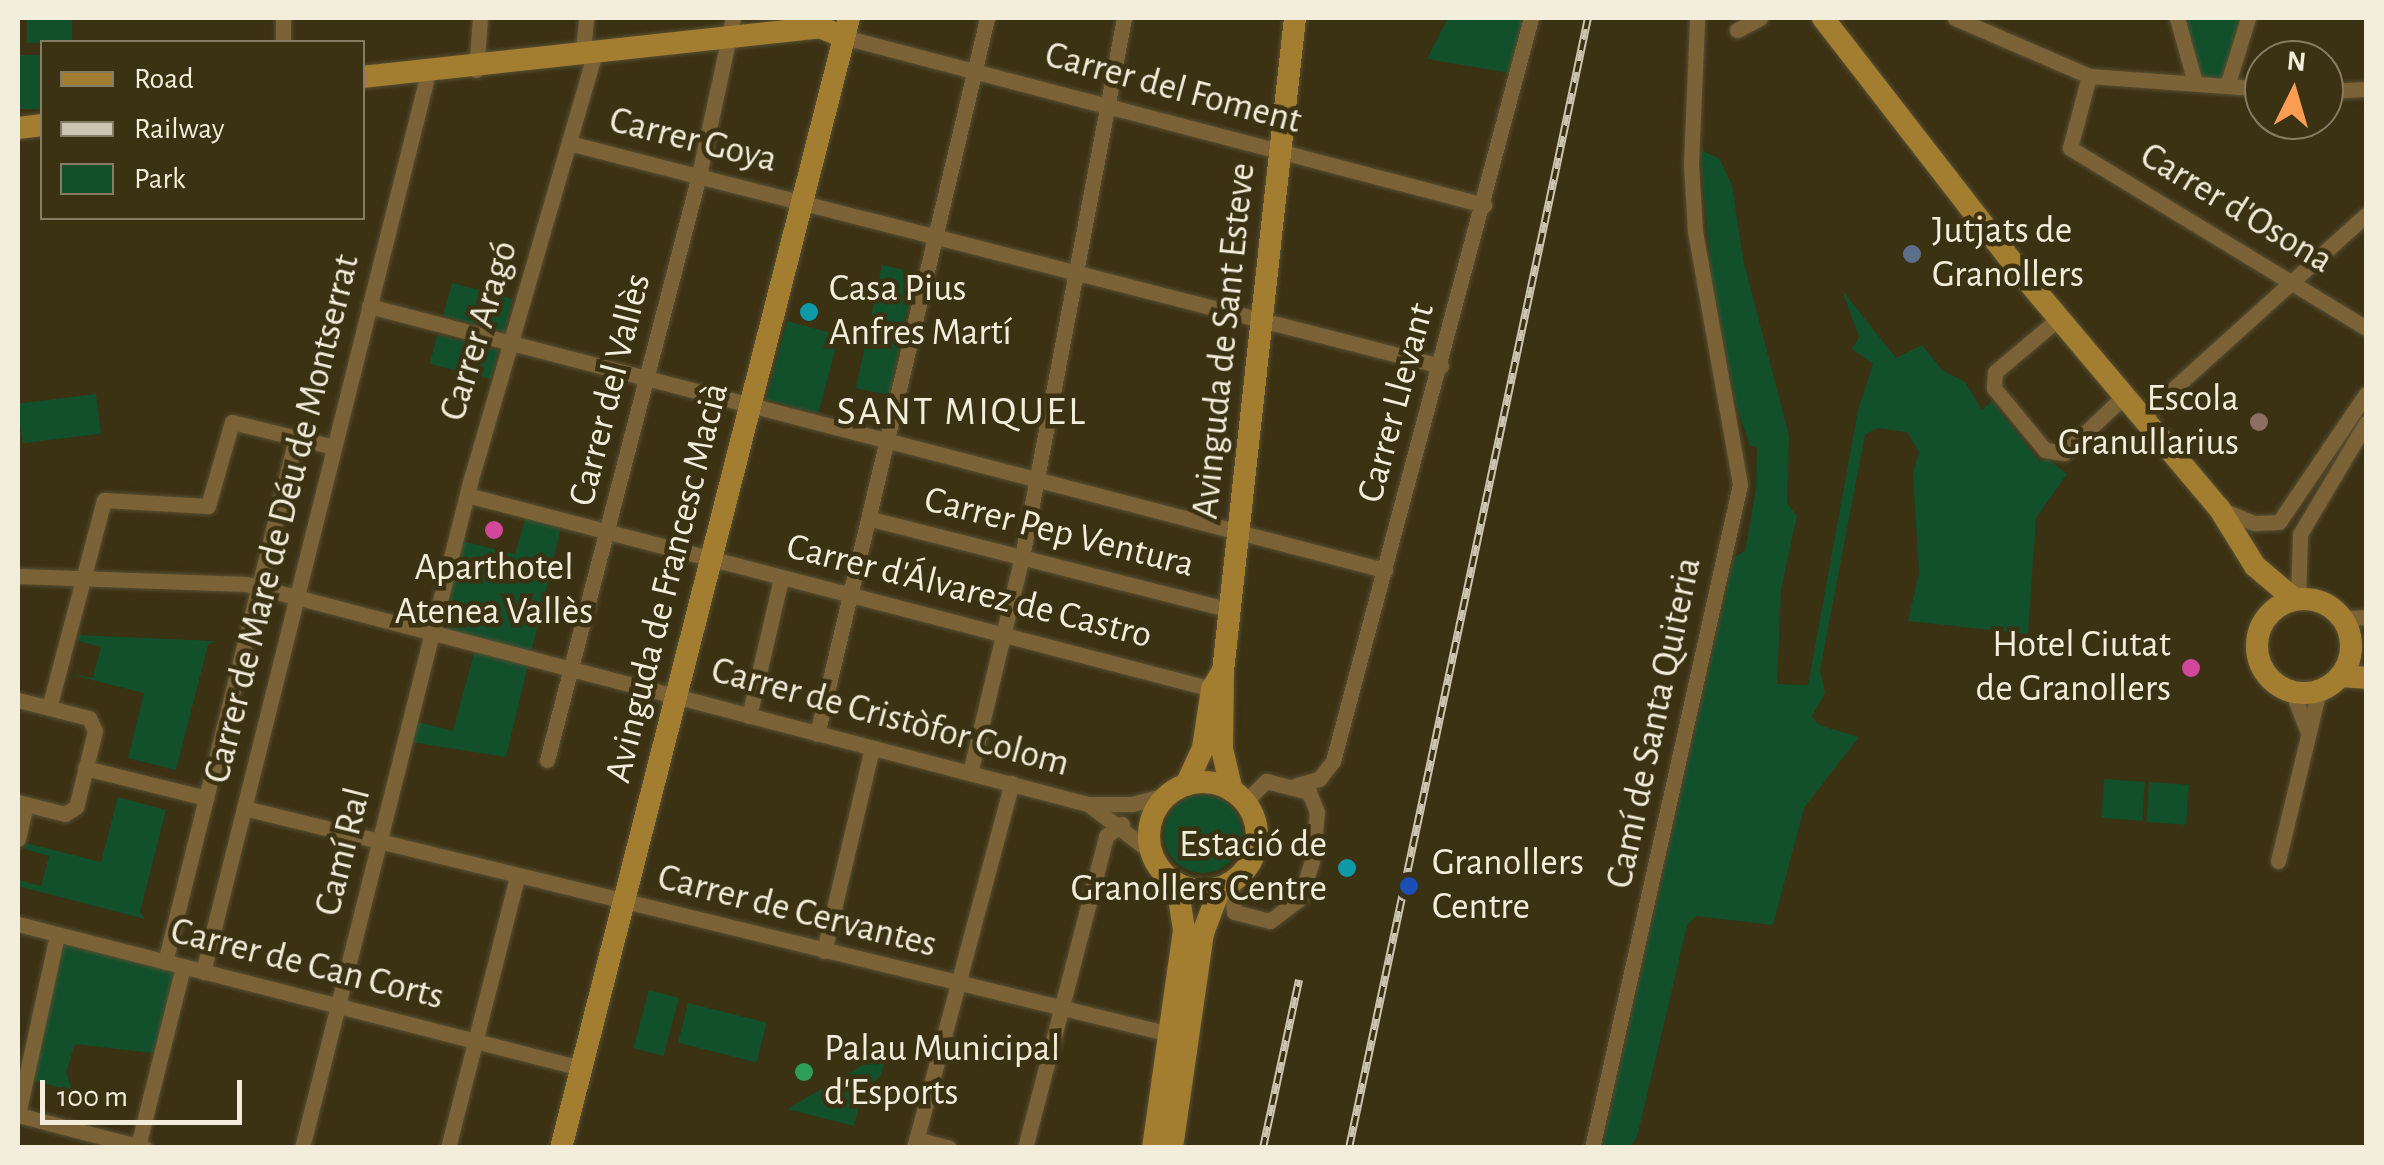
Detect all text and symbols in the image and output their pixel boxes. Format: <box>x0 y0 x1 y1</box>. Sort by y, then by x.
street label: Carrer del Foment <box>1040 33 1306 145</box>
legend <box>40 40 365 220</box>
north arrow <box>2244 40 2344 140</box>
text: N <box>2286 47 2307 77</box>
text: Road <box>134 64 194 94</box>
street label: Carrer Goya <box>605 98 781 184</box>
text: Railway <box>134 114 225 144</box>
street label: Carrer d'Osona <box>2131 134 2341 284</box>
street label: Avinguda de Sant Esteve <box>1184 161 1266 521</box>
text: Park <box>134 164 186 194</box>
place label: Jutjats de Granollers <box>1932 209 2084 298</box>
street label: Carrer Aragó <box>431 236 529 426</box>
marker: Jutjats de Granollers <box>1901 243 1923 265</box>
street label: Carrer de Mare de Déu de Montserrat <box>195 250 371 788</box>
place label: Casa Pius Anfres Martí <box>829 267 1012 356</box>
street label: Carrer del Vallès <box>560 269 662 511</box>
street label: Carrer Llevant <box>1349 298 1445 508</box>
marker: Casa Pius Anfres Martí <box>798 301 820 323</box>
place label: Escola Granullarius <box>2058 377 2239 466</box>
street label: Avinguda de Francesc Macià <box>596 378 740 788</box>
district label: SANT MIQUEL <box>837 388 1087 436</box>
marker: Escola Granullarius <box>2248 411 2270 433</box>
street label: Carrer Pep Ventura <box>919 477 1199 589</box>
marker: Aparthotel Atenea Vallès <box>483 519 505 541</box>
street label: Carrer d'Álvarez de Castro <box>782 525 1156 659</box>
place label: Aparthotel Atenea Vallès <box>395 546 593 636</box>
street label: Camí de Santa Quiteria <box>1598 553 1712 893</box>
place label: Hotel Ciutat de Granollers <box>1976 623 2171 712</box>
street label: Carrer de Cristòfor Colom <box>706 648 1074 788</box>
marker: Hotel Ciutat de Granollers <box>2180 657 2202 679</box>
street label: Camí Ral <box>306 783 382 921</box>
place label: Estació de Granollers Centre <box>1071 823 1327 912</box>
place label: Granollers Centre <box>1432 841 1584 931</box>
street label: Carrer de Cervantes <box>653 855 941 969</box>
marker: Estació de Granollers Centre <box>1336 857 1358 879</box>
marker: Granollers Centre <box>1396 873 1422 899</box>
street label: Carrer de Can Corts <box>166 909 448 1021</box>
place label: Palau Municipal d'Esports <box>824 1027 1060 1116</box>
scale bar <box>45 1060 248 1122</box>
marker: Palau Municipal d'Esports <box>793 1061 815 1083</box>
text: 100 m <box>57 1082 128 1112</box>

